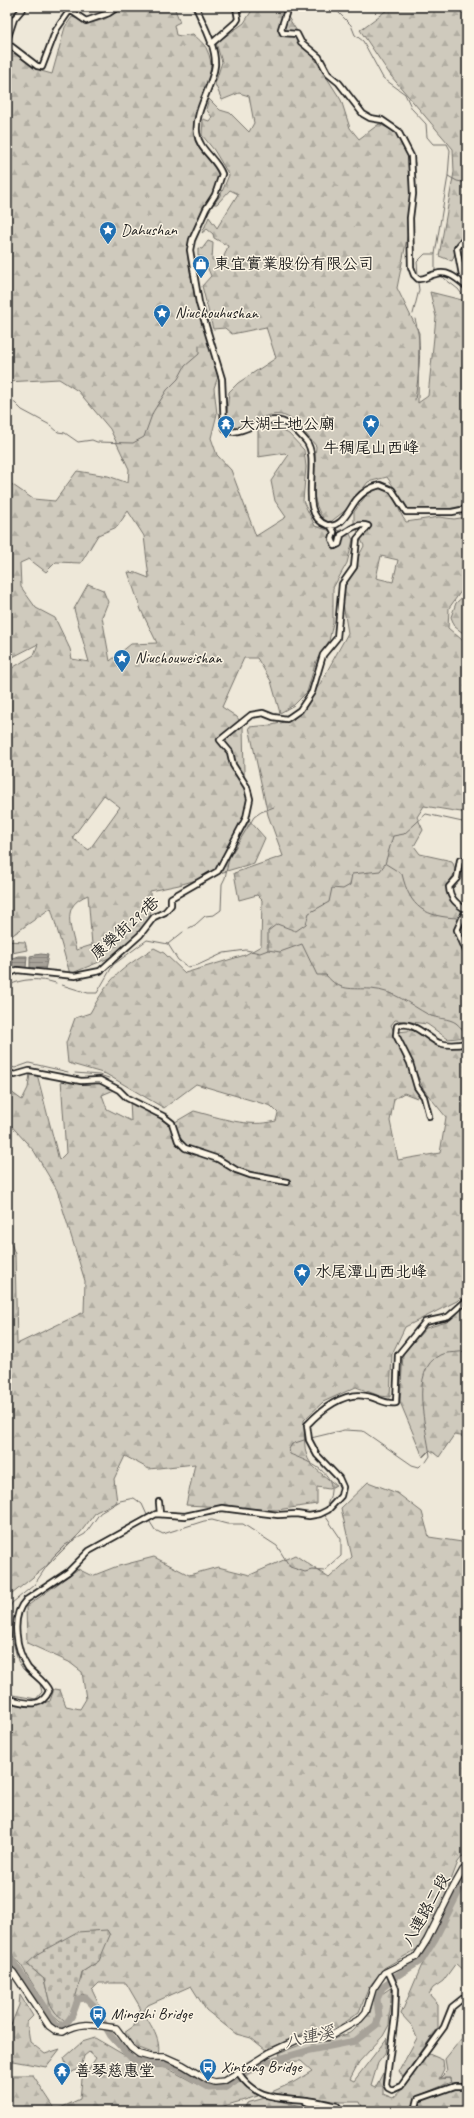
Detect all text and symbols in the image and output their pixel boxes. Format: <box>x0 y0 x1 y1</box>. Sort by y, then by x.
place icon: Dahushan <box>98 220 118 245</box>
place label: Dahushan <box>121 220 178 240</box>
shop icon: 東宜實業股份有限公司 <box>191 254 211 279</box>
place label: 東宜實業股份有限公司 <box>214 254 374 274</box>
place icon: Niuchouhushan <box>152 303 172 328</box>
place label: Niuchouhushan <box>175 303 259 323</box>
place icon: 牛稠尾山西峰 <box>361 413 381 438</box>
temple icon: 大湖土地公廟 <box>216 414 236 439</box>
place label: 大湖土地公廟 <box>239 414 335 434</box>
place label: 牛稠尾山西峰 <box>323 438 419 458</box>
place icon: Niuchouweishan <box>112 648 132 673</box>
place label: Niuchouweishan <box>135 648 223 668</box>
street label: 康樂街291巷 <box>86 892 164 964</box>
place icon: 水尾潭山西北峰 <box>292 1262 312 1287</box>
place label: 水尾潭山西北峰 <box>315 1262 427 1282</box>
street label: 八連路二段 <box>398 1870 454 1950</box>
bus stop icon: Mingzhi Bridge <box>88 2004 108 2029</box>
place label: Mingzhi Bridge <box>111 2004 194 2024</box>
water label: 八連溪 <box>282 2021 337 2053</box>
bus stop icon: Xintong Bridge <box>198 2057 218 2082</box>
place label: Xintong Bridge <box>221 2057 303 2077</box>
temple icon: 善琴慈惠堂 <box>52 2061 72 2086</box>
place label: 善琴慈惠堂 <box>75 2061 155 2081</box>

